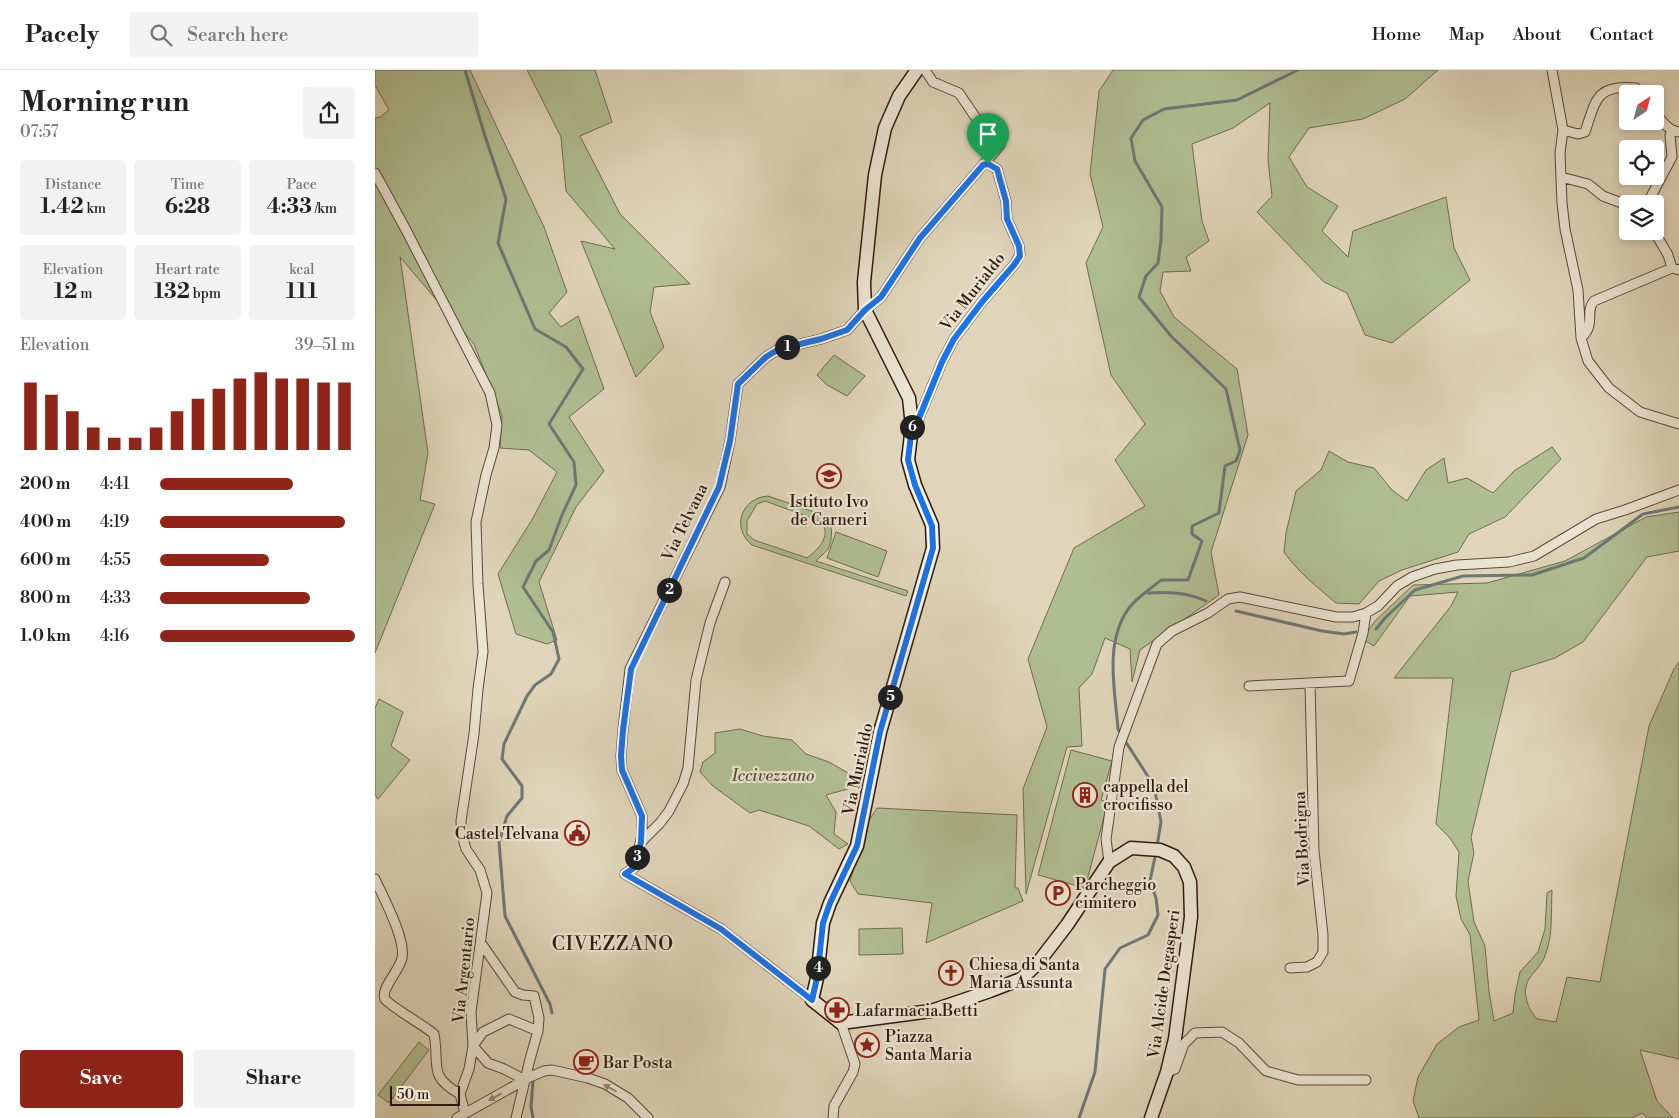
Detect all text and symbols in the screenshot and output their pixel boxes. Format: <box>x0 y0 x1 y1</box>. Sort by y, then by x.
search box <box>129 12 479 57</box>
text: Pacely <box>25 20 99 50</box>
icon: search <box>147 21 175 49</box>
text: Search here <box>187 23 288 47</box>
text: Home <box>1372 23 1421 46</box>
text: Map <box>1449 23 1485 46</box>
text: About <box>1513 23 1562 46</box>
text: Contact <box>1590 23 1654 46</box>
text: Morning run <box>20 85 189 120</box>
north arrow <box>1619 85 1664 130</box>
map controls <box>1619 85 1664 240</box>
button: share <box>303 87 355 139</box>
pin <box>967 113 1009 164</box>
icon: arrive <box>974 120 1002 148</box>
text: 07:57 <box>20 122 59 142</box>
button: locate <box>1619 140 1664 185</box>
text: Distance <box>45 176 101 194</box>
text: Time <box>171 176 204 194</box>
text: Pace <box>287 176 317 194</box>
text: 1.42 <box>40 194 84 220</box>
text: 6:28 <box>165 194 210 220</box>
text: 4:33 <box>267 194 312 220</box>
button: layers <box>1619 195 1664 240</box>
text: km <box>84 200 106 218</box>
text: /km <box>312 200 337 218</box>
street label: Via Murialdo <box>935 248 1010 336</box>
text: Elevation <box>43 261 103 279</box>
text: Heart rate <box>155 261 220 279</box>
text: kcal <box>289 261 315 279</box>
text: 12 <box>54 279 77 305</box>
text: 132 <box>154 279 190 305</box>
text: 111 <box>286 279 318 305</box>
text: m <box>77 285 93 303</box>
text: bpm <box>190 285 221 303</box>
pin: 1 <box>775 334 799 360</box>
text: Elevation <box>20 335 89 355</box>
text: 39–51 m <box>295 335 355 355</box>
text: 1 <box>784 338 791 356</box>
pin: 6 <box>899 414 925 440</box>
text: 6 <box>908 418 917 436</box>
school or university icon: Istituto Ivo de Carneri <box>816 463 842 489</box>
text: 200 m <box>20 474 70 494</box>
text: 4:41 <box>100 474 130 494</box>
street label: Via Telvana <box>657 480 713 565</box>
place label: Istituto Ivo de Carneri <box>789 492 869 530</box>
text: 400 m <box>20 512 71 532</box>
text: 4:19 <box>100 512 129 532</box>
text: 600 m <box>20 550 70 570</box>
text: 4:55 <box>100 550 131 570</box>
pin: 2 <box>657 578 681 602</box>
text: 2 <box>665 581 674 599</box>
text: 800 m <box>20 588 71 608</box>
text: 4:33 <box>100 588 131 608</box>
text: 1.0 km <box>20 626 71 646</box>
text: 4:16 <box>100 626 129 646</box>
pin: 5 <box>877 684 903 710</box>
text: 5 <box>886 688 895 706</box>
street label: Via Murialdo <box>838 721 878 818</box>
park label: Iccivezzano <box>731 766 814 786</box>
place label: cappella del crocifisso <box>1103 777 1189 815</box>
building icon: cappella del crocifisso <box>1072 782 1098 808</box>
street label: Via Bodrigna <box>1289 790 1315 888</box>
public building icon: Castel Telvana <box>564 820 590 846</box>
place label: Castel Telvana <box>455 824 560 844</box>
pin: 3 <box>625 844 649 870</box>
text: 3 <box>633 848 642 866</box>
place label: Parcheggio cimitero <box>1075 875 1156 913</box>
parking icon: Parcheggio cimitero <box>1045 880 1071 906</box>
street label: Via Alcide Degasperi <box>1143 908 1184 1061</box>
street label: Via Argentario <box>448 916 479 1025</box>
district label: CIVEZZANO <box>552 932 674 956</box>
place label: Chiesa di Santa Maria Assunta <box>969 955 1081 993</box>
pin: 4 <box>805 956 831 980</box>
text: 4 <box>814 959 823 977</box>
church icon: Chiesa di Santa Maria Assunta <box>938 960 964 986</box>
pharmacy icon: Lafarmacia.Betti <box>824 997 850 1023</box>
place label: Lafarmacia.Betti <box>855 1001 978 1021</box>
place label: Piazza Santa Maria <box>885 1027 973 1065</box>
place icon: Piazza Santa Maria <box>854 1032 880 1058</box>
cafe icon: Bar Posta <box>573 1049 599 1075</box>
button: Save <box>20 1050 183 1108</box>
button: Share <box>193 1050 355 1108</box>
place label: Bar Posta <box>602 1053 673 1073</box>
scale bar <box>390 1083 460 1106</box>
one-way arrow <box>603 1084 618 1092</box>
text: 50 m <box>397 1086 429 1104</box>
one-way arrow <box>488 1092 502 1101</box>

